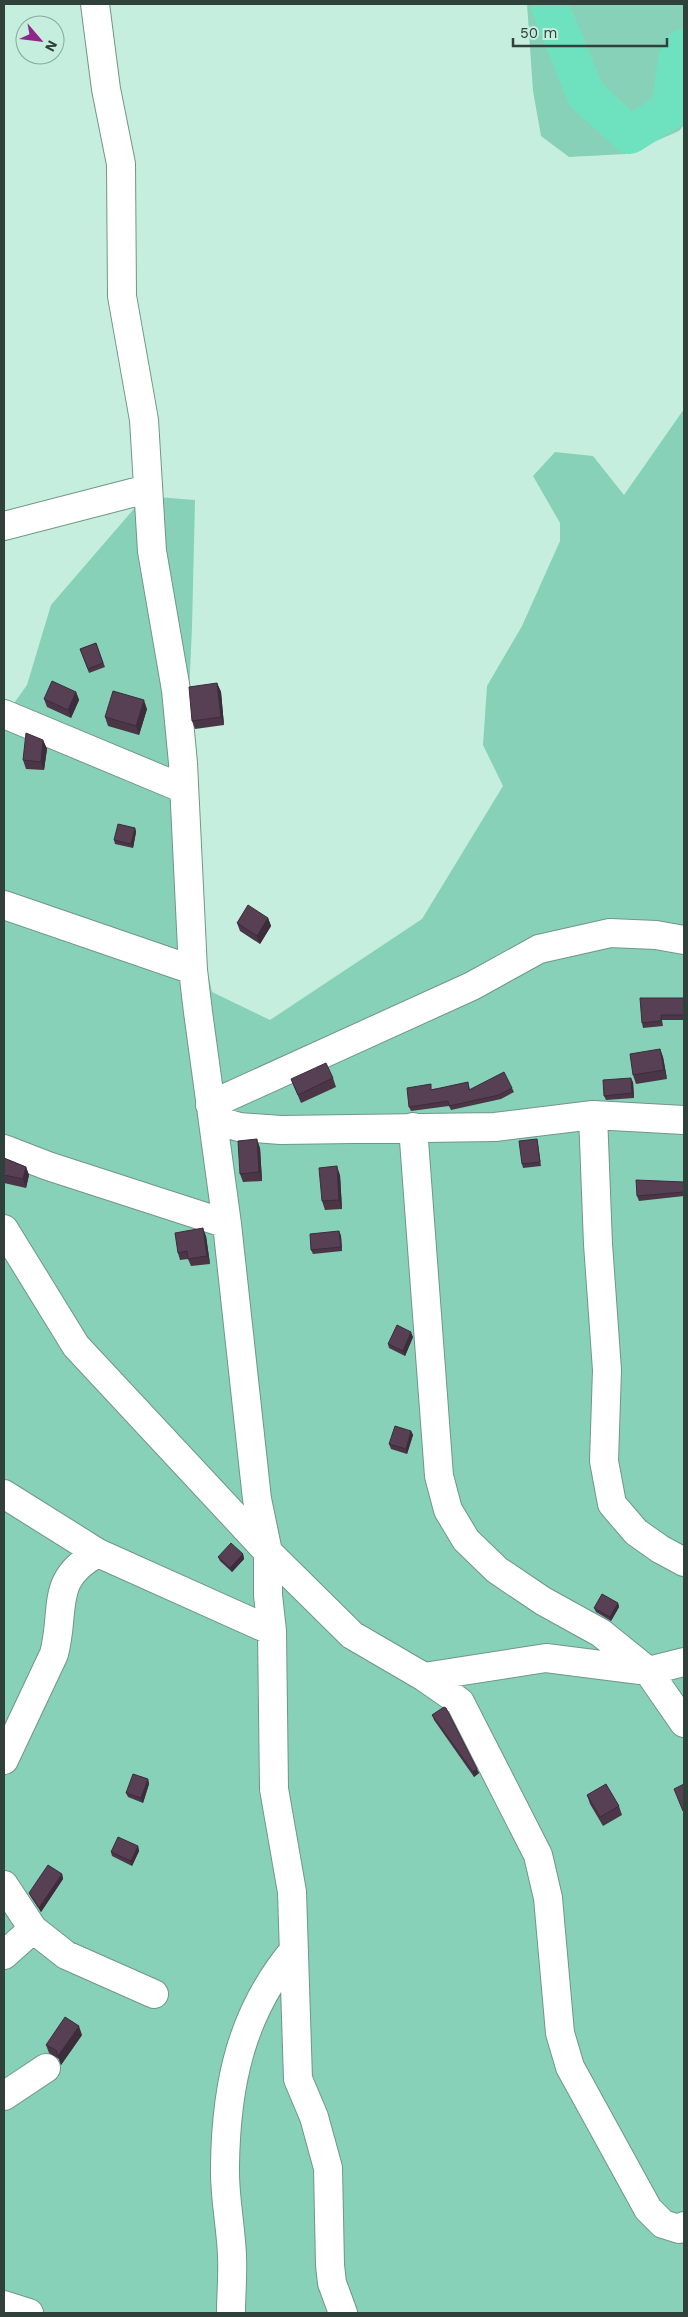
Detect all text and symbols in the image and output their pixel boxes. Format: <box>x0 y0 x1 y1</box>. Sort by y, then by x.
north arrow <box>15 15 65 65</box>
scale bar <box>513 15 667 47</box>
text: 50 m <box>520 24 557 42</box>
text: N <box>42 38 61 54</box>

